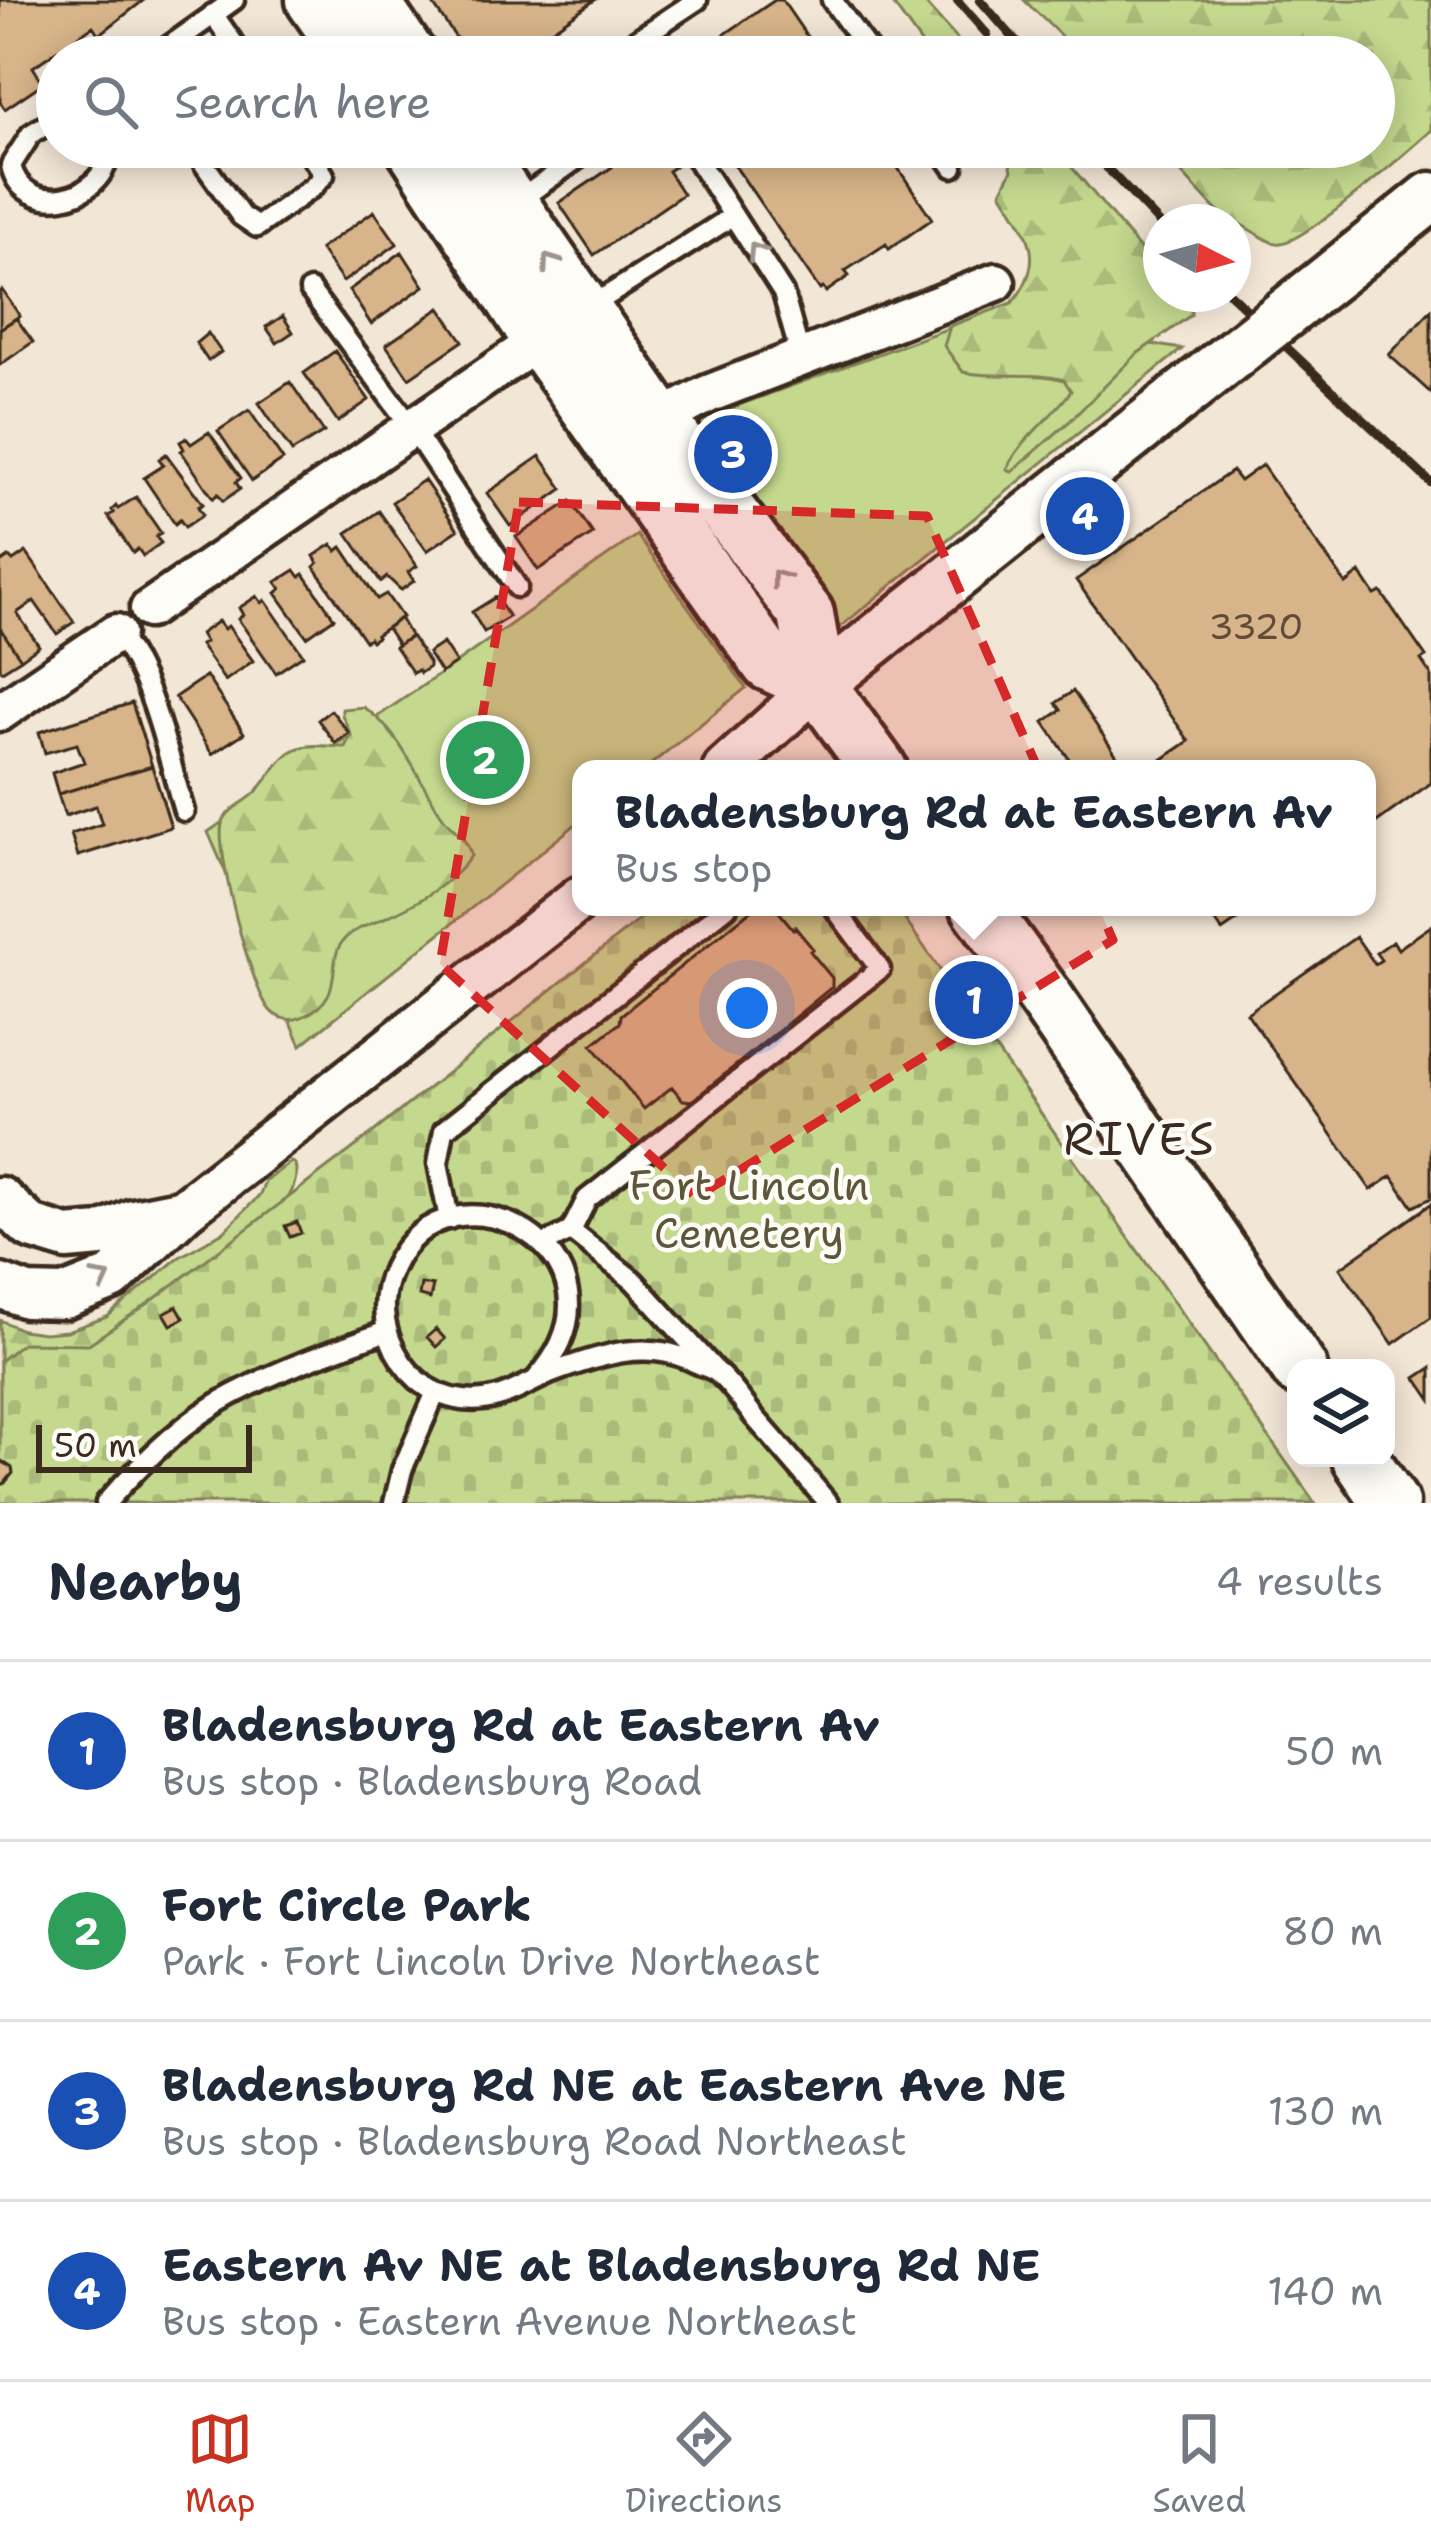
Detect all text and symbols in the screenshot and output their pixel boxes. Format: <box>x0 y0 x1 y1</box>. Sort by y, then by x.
search box <box>36 36 1395 168</box>
icon: search <box>78 69 144 135</box>
text: Search here <box>174 72 431 132</box>
north arrow <box>1143 204 1251 312</box>
one-way arrow <box>749 243 771 265</box>
one-way arrow <box>543 253 565 275</box>
pin: 3 <box>694 409 772 499</box>
pin: 4 <box>1046 471 1124 561</box>
one-way arrow <box>771 570 793 591</box>
house number: 3320 <box>1208 602 1304 651</box>
pin: 2 <box>446 715 524 805</box>
popup <box>572 760 1376 916</box>
text: Bladensburg Rd at Eastern Av <box>615 782 1333 842</box>
text: Bus stop <box>615 842 773 894</box>
pin: 1 <box>935 955 1013 1045</box>
your location <box>717 978 777 1038</box>
district label: RIVES <box>1063 1109 1217 1169</box>
park label: Fort Lincoln Cemetery <box>629 1157 869 1261</box>
one-way arrow <box>89 1271 111 1294</box>
map controls <box>1287 1359 1395 1467</box>
button: layers <box>1287 1359 1395 1467</box>
scale bar <box>36 1419 252 1472</box>
text: 50 m <box>54 1423 137 1468</box>
text: Nearby <box>48 1547 243 1615</box>
text: 4 results <box>1216 1555 1383 1607</box>
text: Bladensburg Rd at Eastern Av <box>162 1695 880 1755</box>
text: 1 <box>78 1725 96 1777</box>
text: 50 m <box>1285 1725 1383 1777</box>
text: Bus stop · Bladensburg Road <box>162 1755 702 1807</box>
text: Fort Circle Park <box>162 1875 532 1935</box>
text: 2 <box>73 1905 101 1957</box>
text: 80 m <box>1282 1905 1383 1957</box>
text: Park · Fort Lincoln Drive Northeast <box>162 1935 820 1987</box>
text: Bladensburg Rd NE at Eastern Ave NE <box>162 2055 1066 2115</box>
text: 3 <box>73 2085 101 2137</box>
text: 130 m <box>1268 2085 1383 2137</box>
text: Bus stop · Bladensburg Road Northeast <box>162 2115 907 2167</box>
text: Eastern Av NE at Bladensburg Rd NE <box>162 2235 1040 2295</box>
text: 4 <box>73 2265 101 2317</box>
text: 140 m <box>1267 2265 1383 2317</box>
text: Bus stop · Eastern Avenue Northeast <box>162 2295 857 2347</box>
tab: Map <box>185 2406 256 2523</box>
tab: Directions <box>625 2406 783 2523</box>
tab: Saved <box>1152 2406 1246 2523</box>

